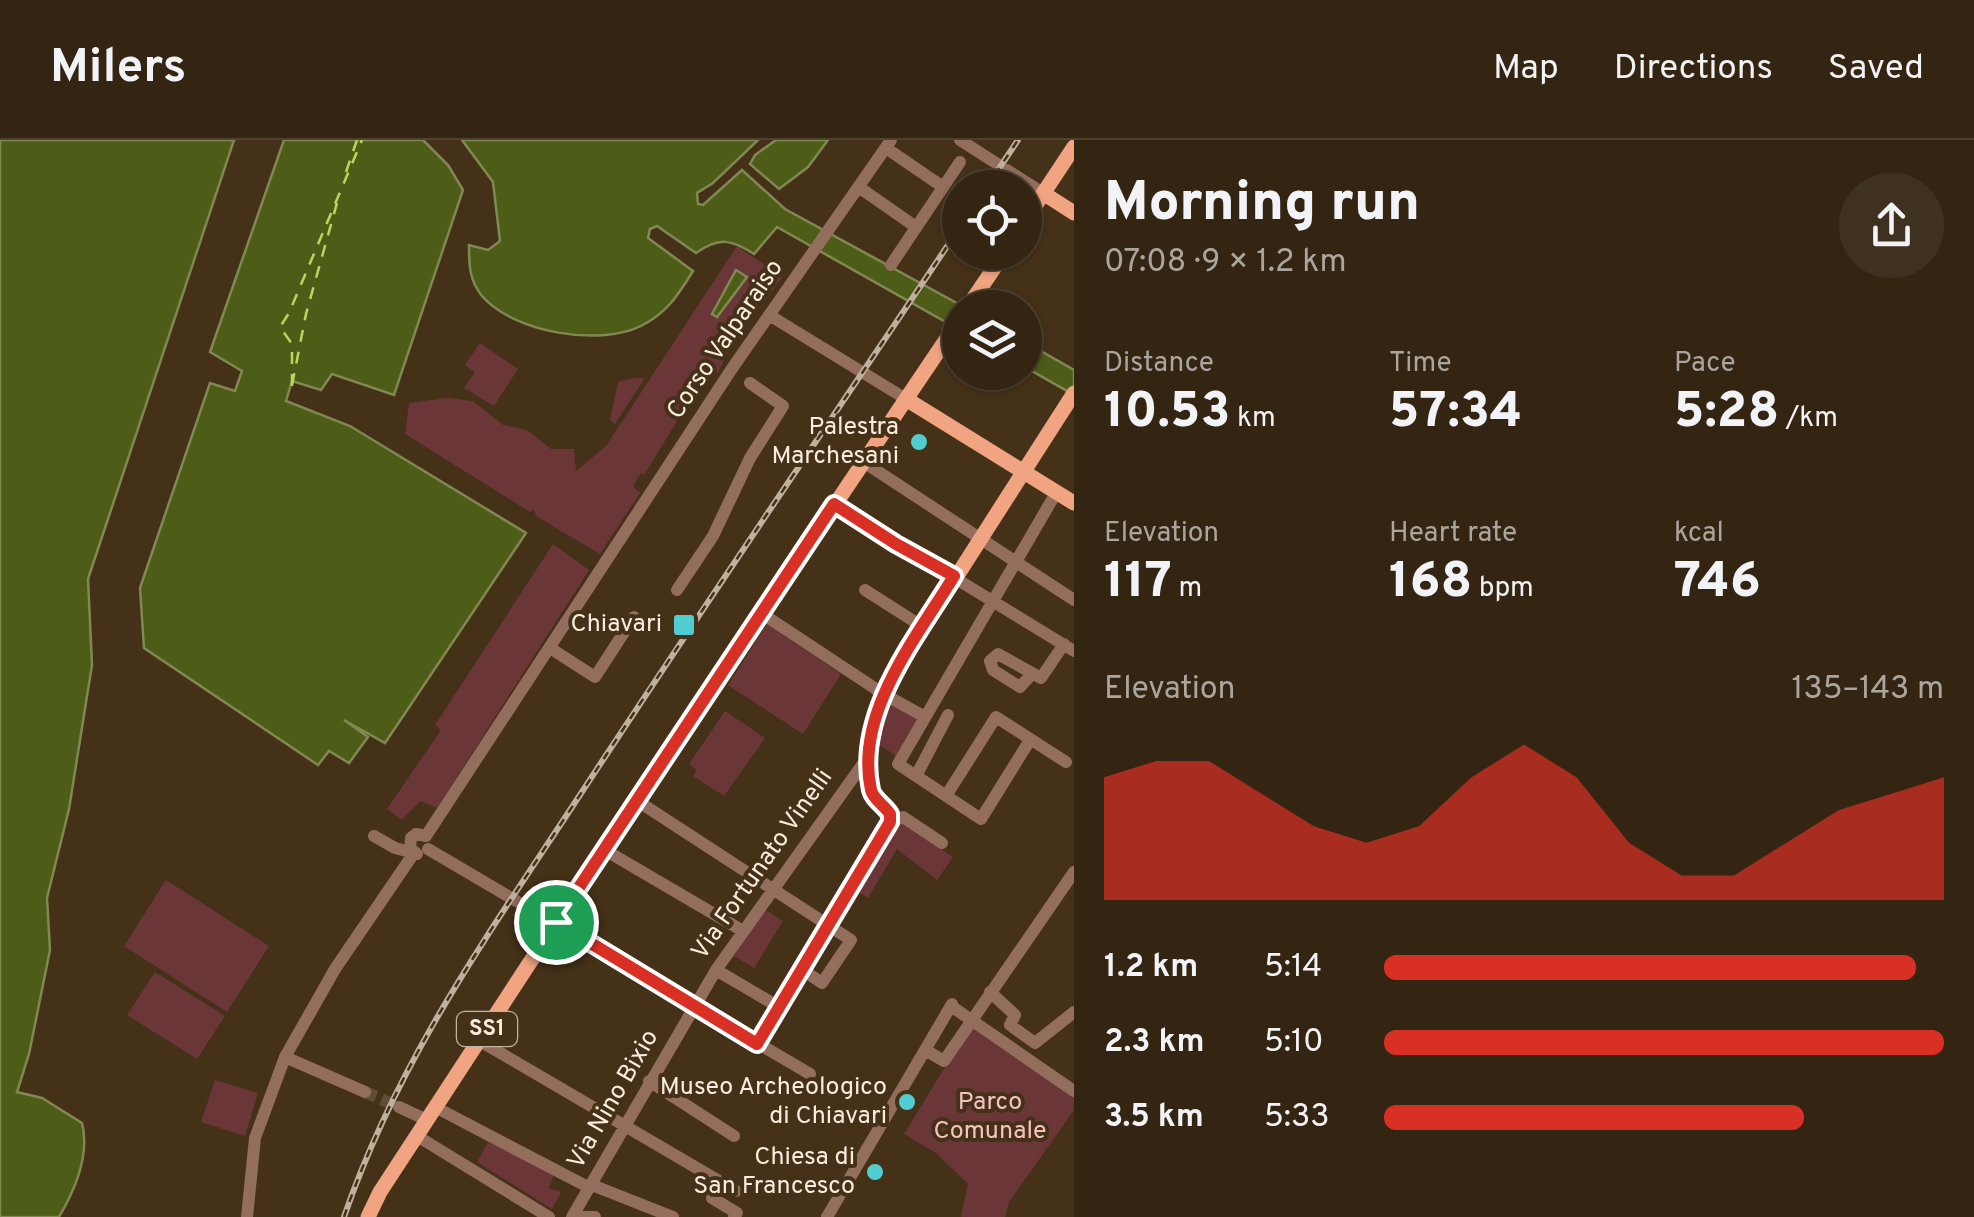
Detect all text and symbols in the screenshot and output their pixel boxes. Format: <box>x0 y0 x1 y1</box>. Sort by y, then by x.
text: Milers <box>50 39 187 99</box>
text: Map <box>1493 47 1559 91</box>
text: Directions <box>1614 47 1773 91</box>
text: Saved <box>1828 47 1924 91</box>
map controls <box>942 170 1042 390</box>
button: locate <box>942 170 1042 270</box>
text: Morning run <box>1104 170 1420 240</box>
button: share <box>1839 173 1944 278</box>
text: 07:08 · 9 × 1.2 km <box>1104 243 1347 283</box>
street label: Corso Valparaiso <box>661 254 791 426</box>
button: layers <box>942 290 1042 390</box>
text: Distance <box>1104 346 1214 382</box>
text: Time <box>1389 346 1452 382</box>
text: Pace <box>1674 346 1736 382</box>
text: 10.53 <box>1104 382 1230 445</box>
text: 57:34 <box>1389 382 1522 445</box>
text: 5:28 <box>1674 382 1779 445</box>
text: km <box>1230 401 1276 437</box>
text: /km <box>1779 401 1838 437</box>
place label: Palestra Marchesani <box>772 412 899 473</box>
marker: Palestra Marchesani <box>908 431 930 453</box>
text: Elevation <box>1104 516 1219 552</box>
text: Heart rate <box>1389 516 1517 552</box>
text: kcal <box>1674 516 1724 552</box>
text: 117 <box>1104 552 1172 615</box>
text: 168 <box>1389 552 1472 615</box>
text: 746 <box>1674 552 1761 615</box>
text: m <box>1172 571 1202 607</box>
text: bpm <box>1472 571 1534 607</box>
place label: Chiavari <box>571 609 662 641</box>
marker: Chiavari <box>671 612 697 638</box>
text: Elevation <box>1104 670 1236 710</box>
text: 135–143 m <box>1792 670 1944 710</box>
street label: Via Fortunato Vinelli <box>685 763 841 967</box>
pin <box>514 880 599 965</box>
icon: arrive <box>529 895 584 950</box>
text: 1.2 km <box>1104 948 1198 988</box>
text: 5:14 <box>1264 948 1322 988</box>
road number: SS1 <box>457 1012 517 1046</box>
text: 2.3 km <box>1104 1023 1205 1063</box>
text: 5:10 <box>1264 1023 1324 1063</box>
street label: Via Nino Bixio <box>561 1024 667 1176</box>
place label: Museo Archeologico di Chiavari <box>660 1072 887 1133</box>
park label: Parco Comunale <box>934 1087 1046 1148</box>
marker: Museo Archeologico di Chiavari <box>896 1091 918 1113</box>
text: 3.5 km <box>1104 1098 1204 1138</box>
text: 5:33 <box>1264 1098 1330 1138</box>
place label: Chiesa di San Francesco <box>693 1142 855 1203</box>
marker: Chiesa di San Francesco <box>864 1161 886 1183</box>

